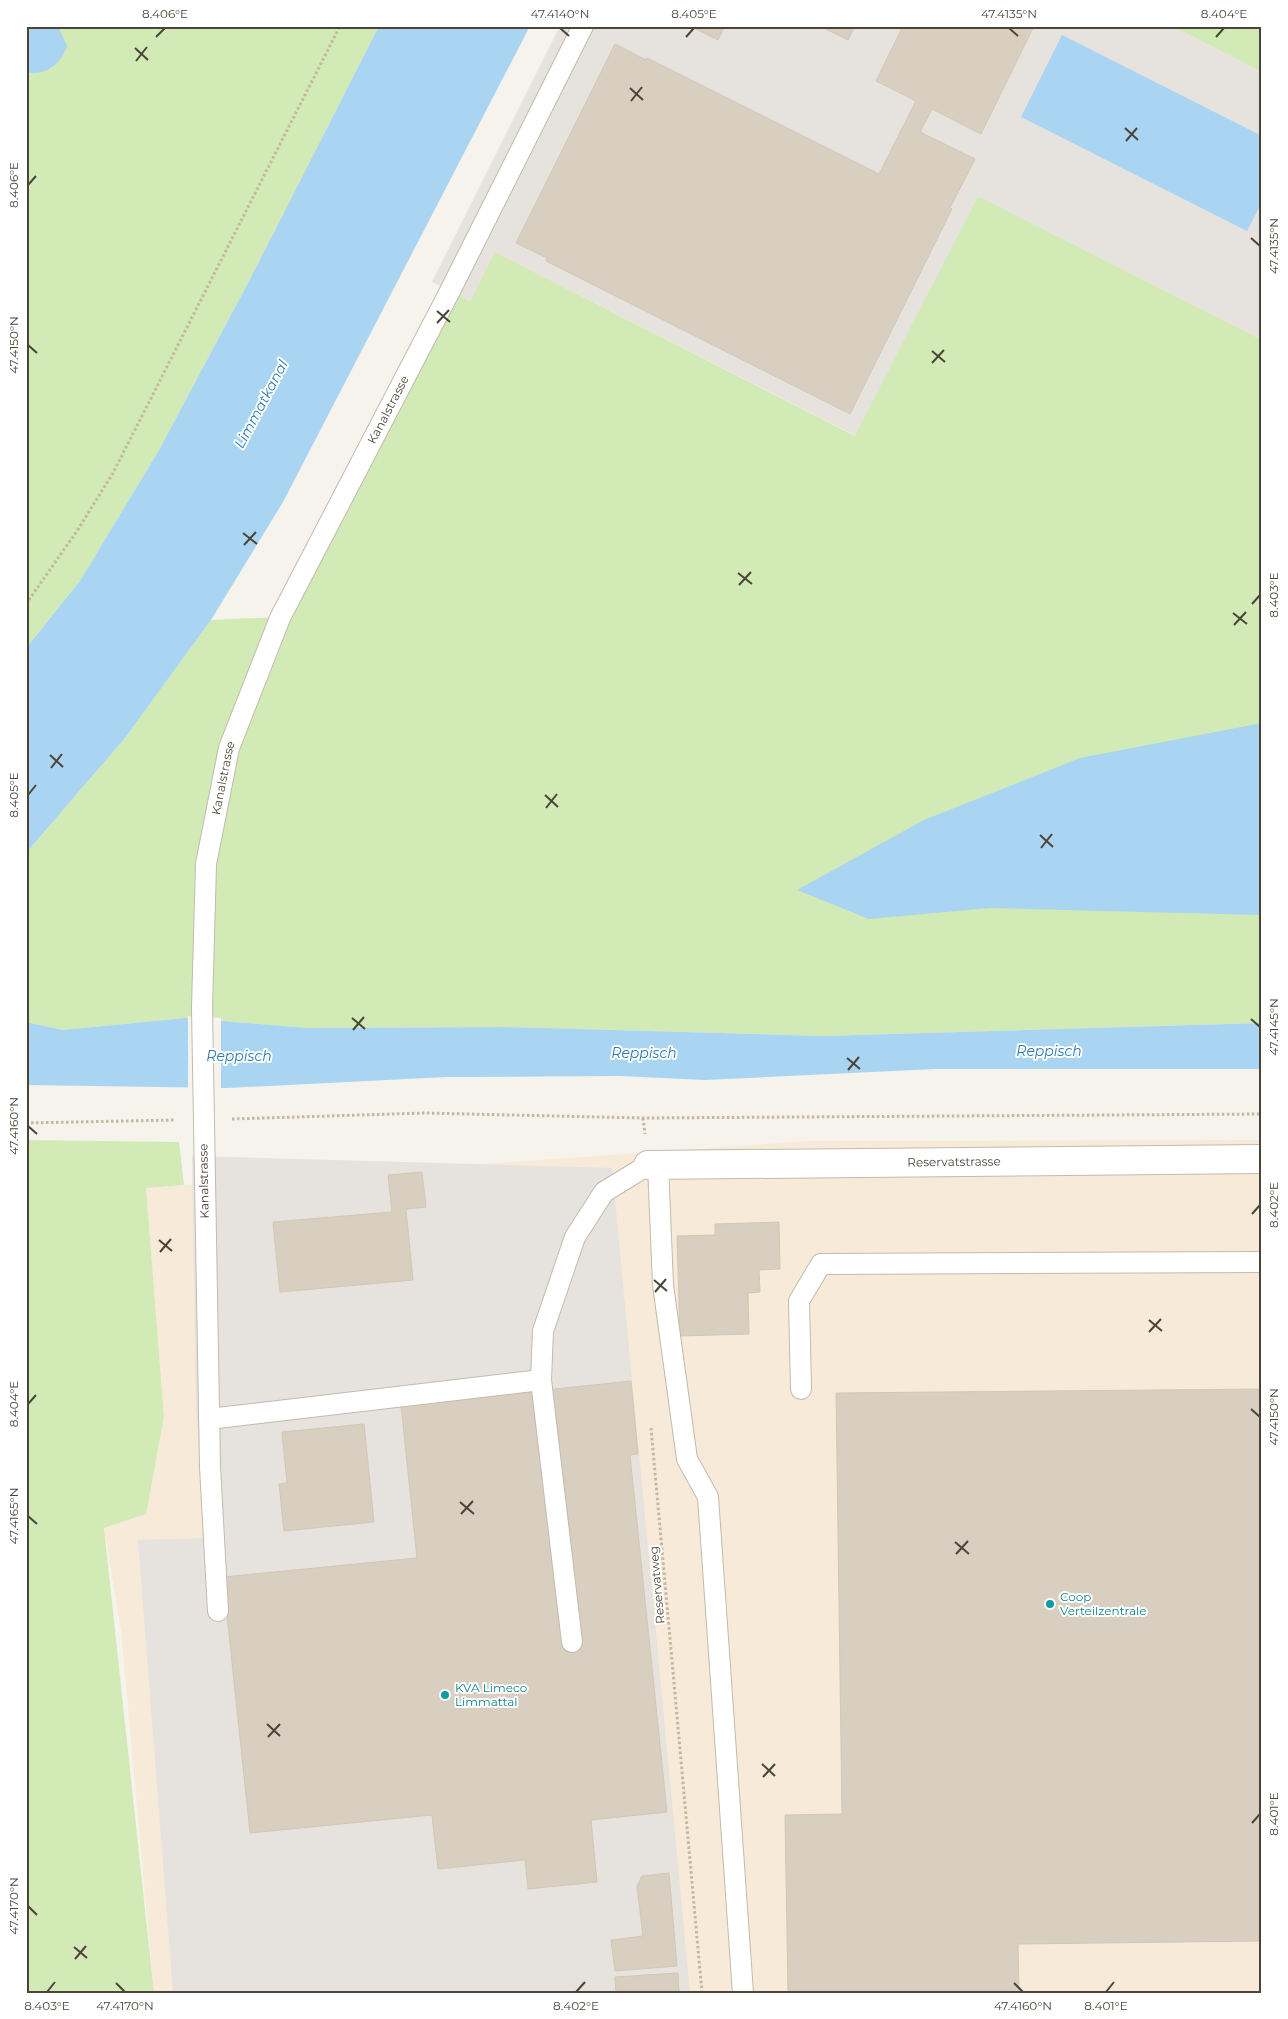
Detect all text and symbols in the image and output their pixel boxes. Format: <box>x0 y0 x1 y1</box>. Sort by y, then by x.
text: 8.406°E <box>142 6 188 21</box>
text: 47.4140°N <box>531 6 589 21</box>
text: 8.405°E <box>671 6 717 21</box>
text: 47.4135°N <box>981 6 1037 21</box>
text: 8.404°E <box>1201 6 1247 21</box>
text: 8.406°E <box>6 162 21 208</box>
text: 47.4135°N <box>1266 218 1281 274</box>
text: 47.4150°N <box>6 316 21 374</box>
water label: Limmatkanal <box>230 357 292 451</box>
street label: Kanalstrasse <box>364 373 412 446</box>
text: 8.403°E <box>1266 572 1281 618</box>
street label: Kanalstrasse <box>208 739 238 816</box>
text: 8.405°E <box>6 772 21 818</box>
text: 47.4145°N <box>1266 998 1281 1056</box>
water label: Reppisch <box>1016 1042 1082 1060</box>
water label: Reppisch <box>611 1044 677 1062</box>
water label: Reppisch <box>206 1047 272 1065</box>
text: 47.4160°N <box>6 1097 21 1155</box>
street label: Kanalstrasse <box>195 1143 212 1219</box>
street label: Reservatstrasse <box>907 1154 1001 1169</box>
text: 8.402°E <box>1266 1182 1281 1228</box>
text: 8.404°E <box>6 1381 21 1427</box>
text: 47.4150°N <box>1266 1388 1281 1446</box>
text: 47.4165°N <box>6 1488 21 1544</box>
street label: Reservatweg <box>646 1546 667 1625</box>
place label: Coop Verteilzentrale <box>1060 1589 1146 1618</box>
marker: Coop Verteilzentrale <box>1044 1598 1056 1610</box>
place label: KVA Limeco Limmattal <box>455 1680 527 1709</box>
marker: KVA Limeco Limmattal <box>439 1689 451 1701</box>
text: 8.401°E <box>1266 1792 1281 1836</box>
text: 47.4170°N <box>6 1877 21 1935</box>
text: 8.403°E <box>24 1998 70 2013</box>
text: 47.4170°N <box>96 1998 154 2013</box>
text: 8.402°E <box>553 1998 599 2013</box>
text: 47.4160°N <box>994 1998 1052 2013</box>
text: 8.401°E <box>1084 1998 1128 2013</box>

